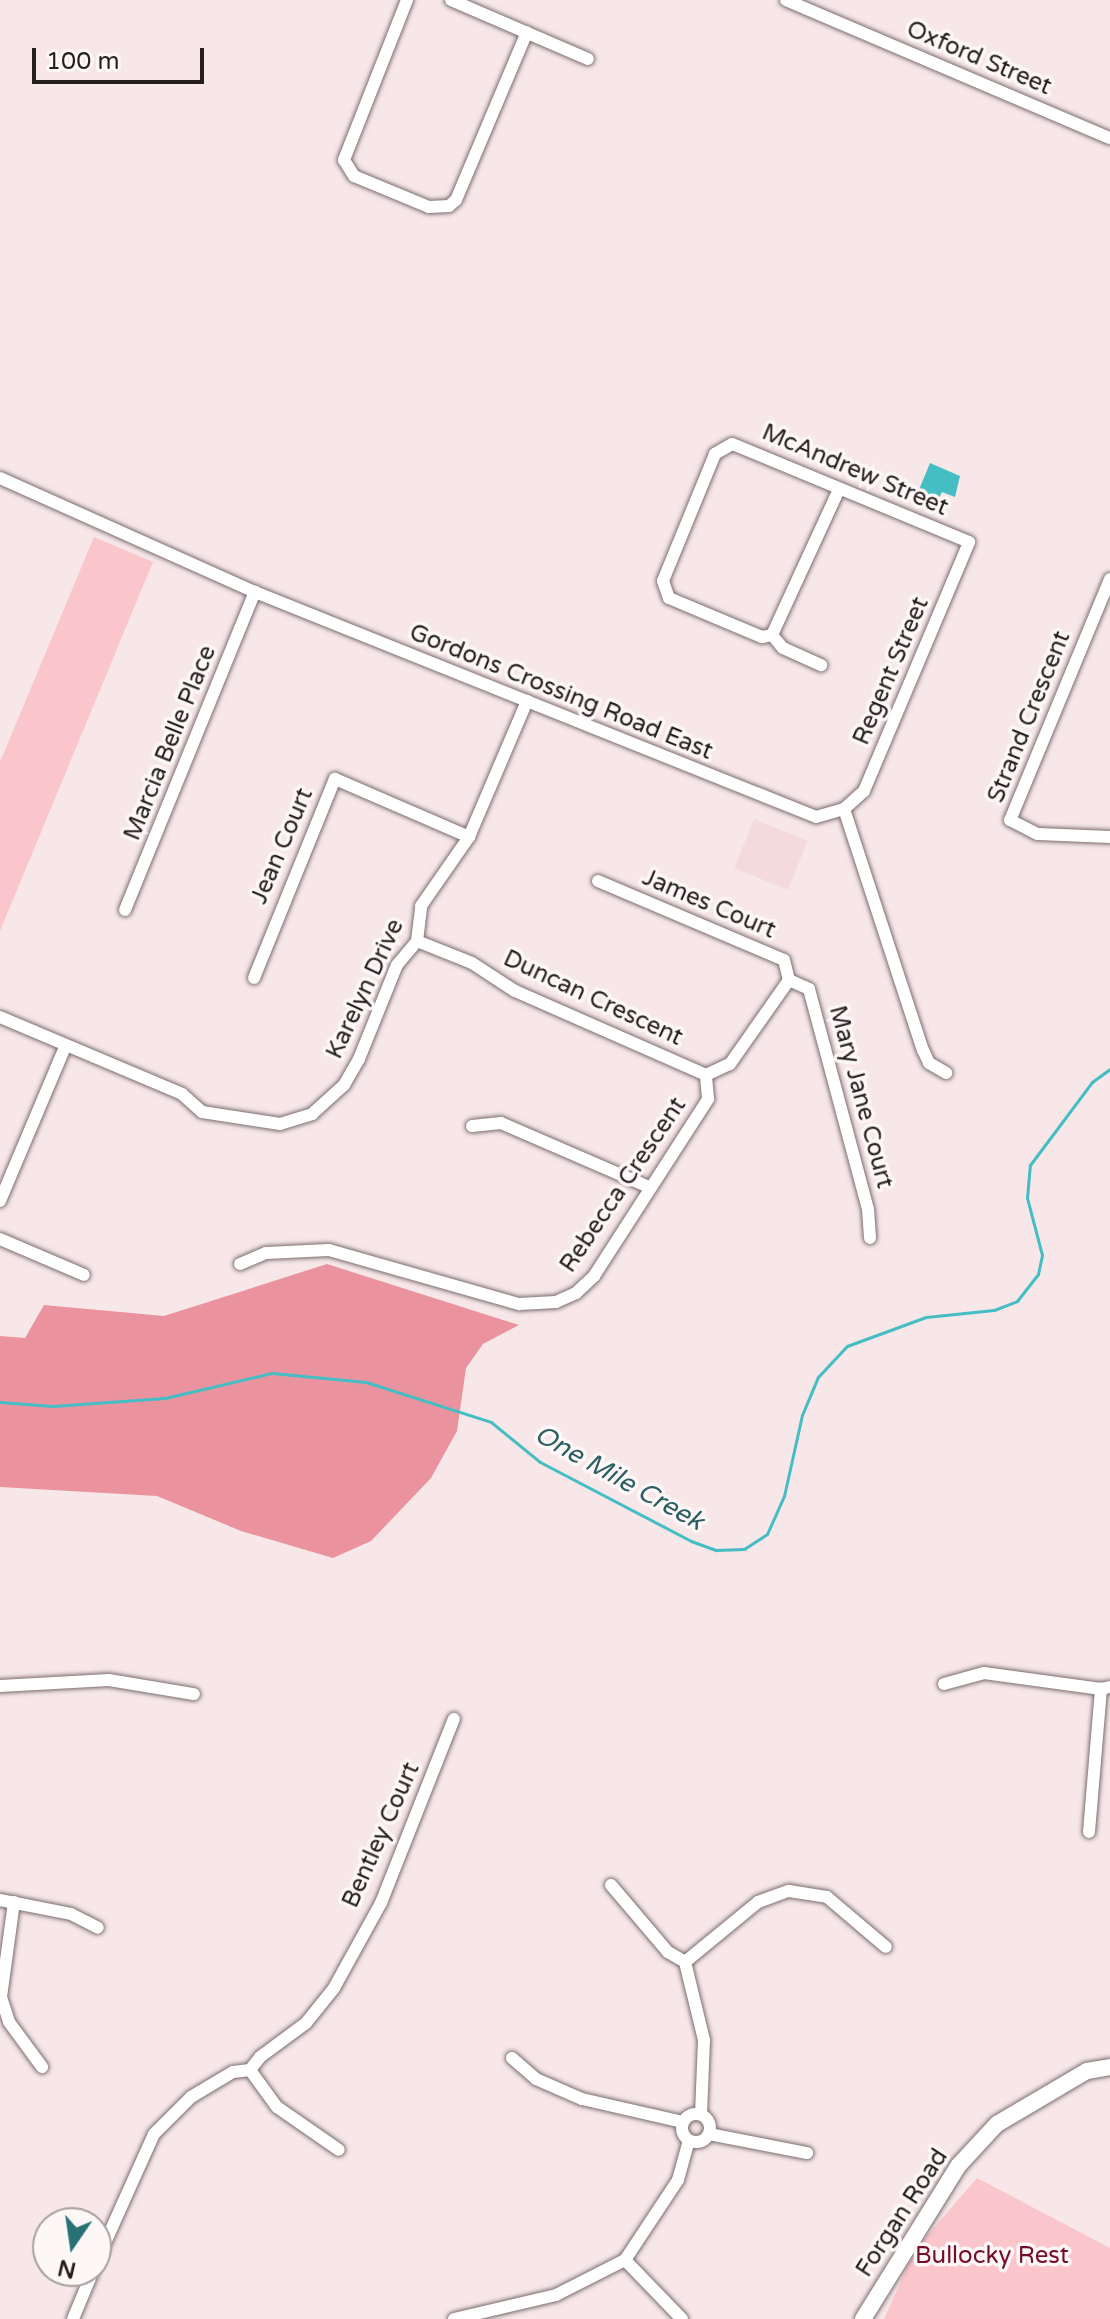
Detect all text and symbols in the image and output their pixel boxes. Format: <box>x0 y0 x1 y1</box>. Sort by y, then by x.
street label: Oxford Street <box>902 15 1056 101</box>
scale bar <box>36 32 208 82</box>
text: 100 m <box>46 47 120 76</box>
street label: McAndrew Street <box>758 418 952 522</box>
street label: Regent Street <box>847 593 935 749</box>
street label: Gordons Crossing Road East <box>405 618 717 766</box>
street label: Strand Crescent <box>981 627 1077 807</box>
street label: Marcia Belle Place <box>118 641 222 845</box>
street label: Jean Court <box>245 784 319 908</box>
street label: James Court <box>638 863 780 945</box>
street label: Karelyn Drive <box>320 915 410 1063</box>
street label: Duncan Crescent <box>499 944 687 1052</box>
street label: Mary Jane Court <box>823 1002 899 1192</box>
street label: Rebecca Crescent <box>554 1092 692 1278</box>
water label: One Mile Creek <box>529 1419 709 1537</box>
street label: Bentley Court <box>336 1758 426 1912</box>
street label: Forgan Road <box>850 2144 954 2282</box>
north arrow <box>32 2207 112 2287</box>
park label: Bullocky Rest <box>915 2242 1069 2270</box>
text: N <box>56 2254 79 2283</box>

